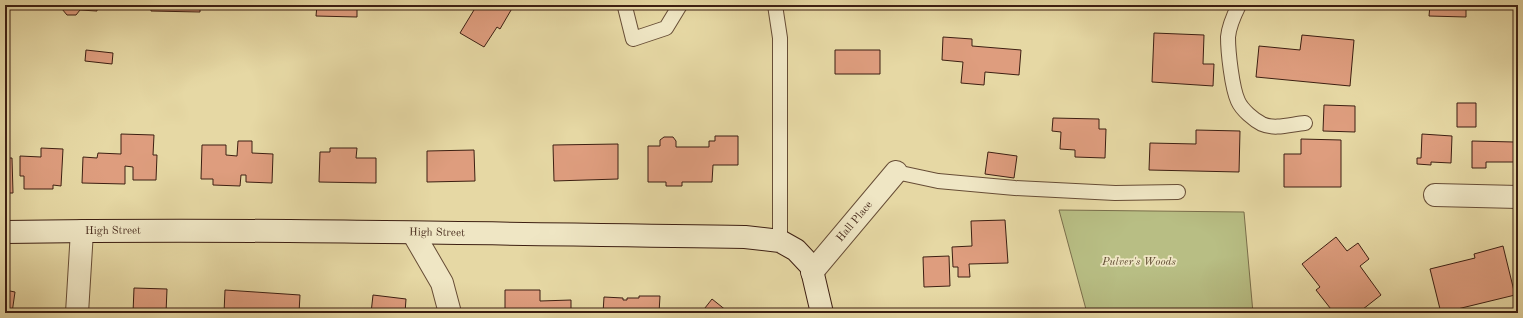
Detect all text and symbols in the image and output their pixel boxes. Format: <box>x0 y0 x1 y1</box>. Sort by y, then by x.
street label: Hall Place <box>835 199 874 244</box>
street label: High Street <box>85 225 141 237</box>
street label: High Street <box>409 227 465 239</box>
park label: Pulver's Woods <box>1101 257 1176 268</box>

